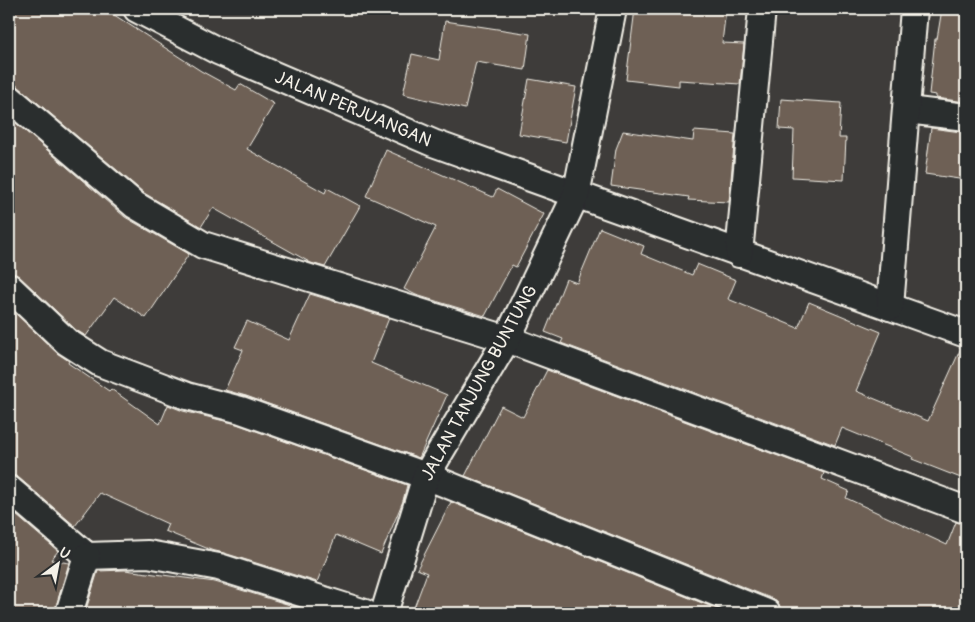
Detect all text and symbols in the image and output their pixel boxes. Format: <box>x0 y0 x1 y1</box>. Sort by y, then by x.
street label: JALAN PERJUANGAN <box>271 66 435 152</box>
street label: JALAN TANJUNG BUNTUNG <box>416 281 542 485</box>
north arrow <box>32 540 82 590</box>
text: U <box>56 544 73 563</box>

